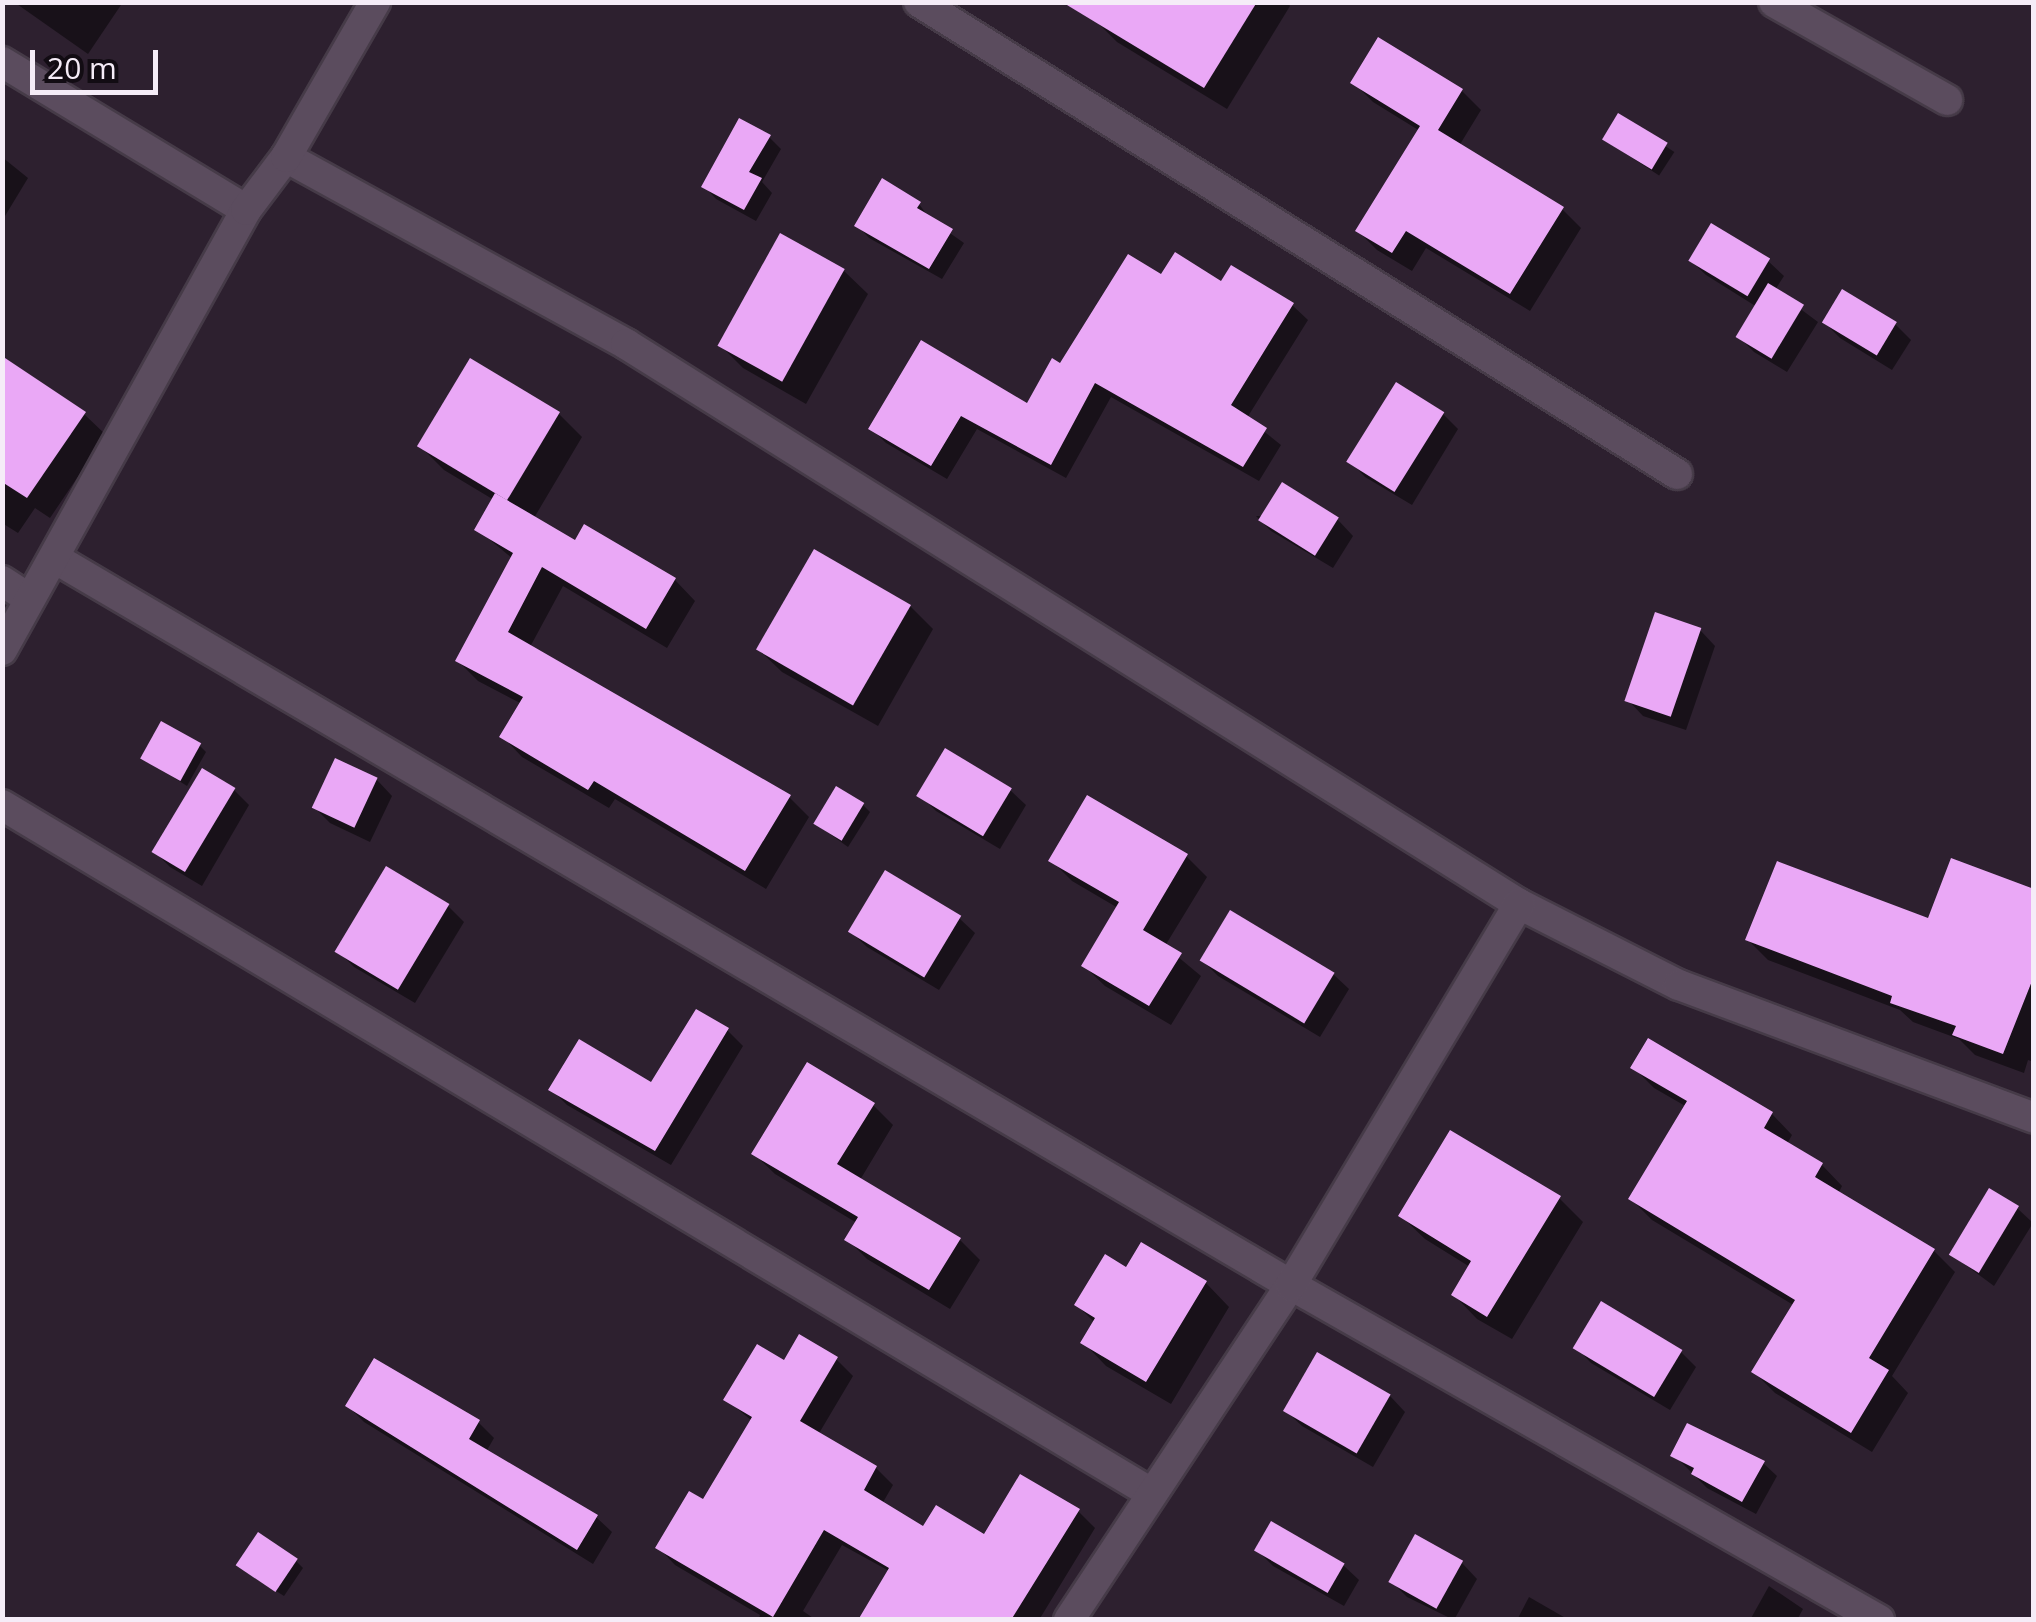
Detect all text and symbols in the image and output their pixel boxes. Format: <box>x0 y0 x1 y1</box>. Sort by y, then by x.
scale bar <box>35 30 162 92</box>
text: 20 m <box>47 47 117 88</box>

